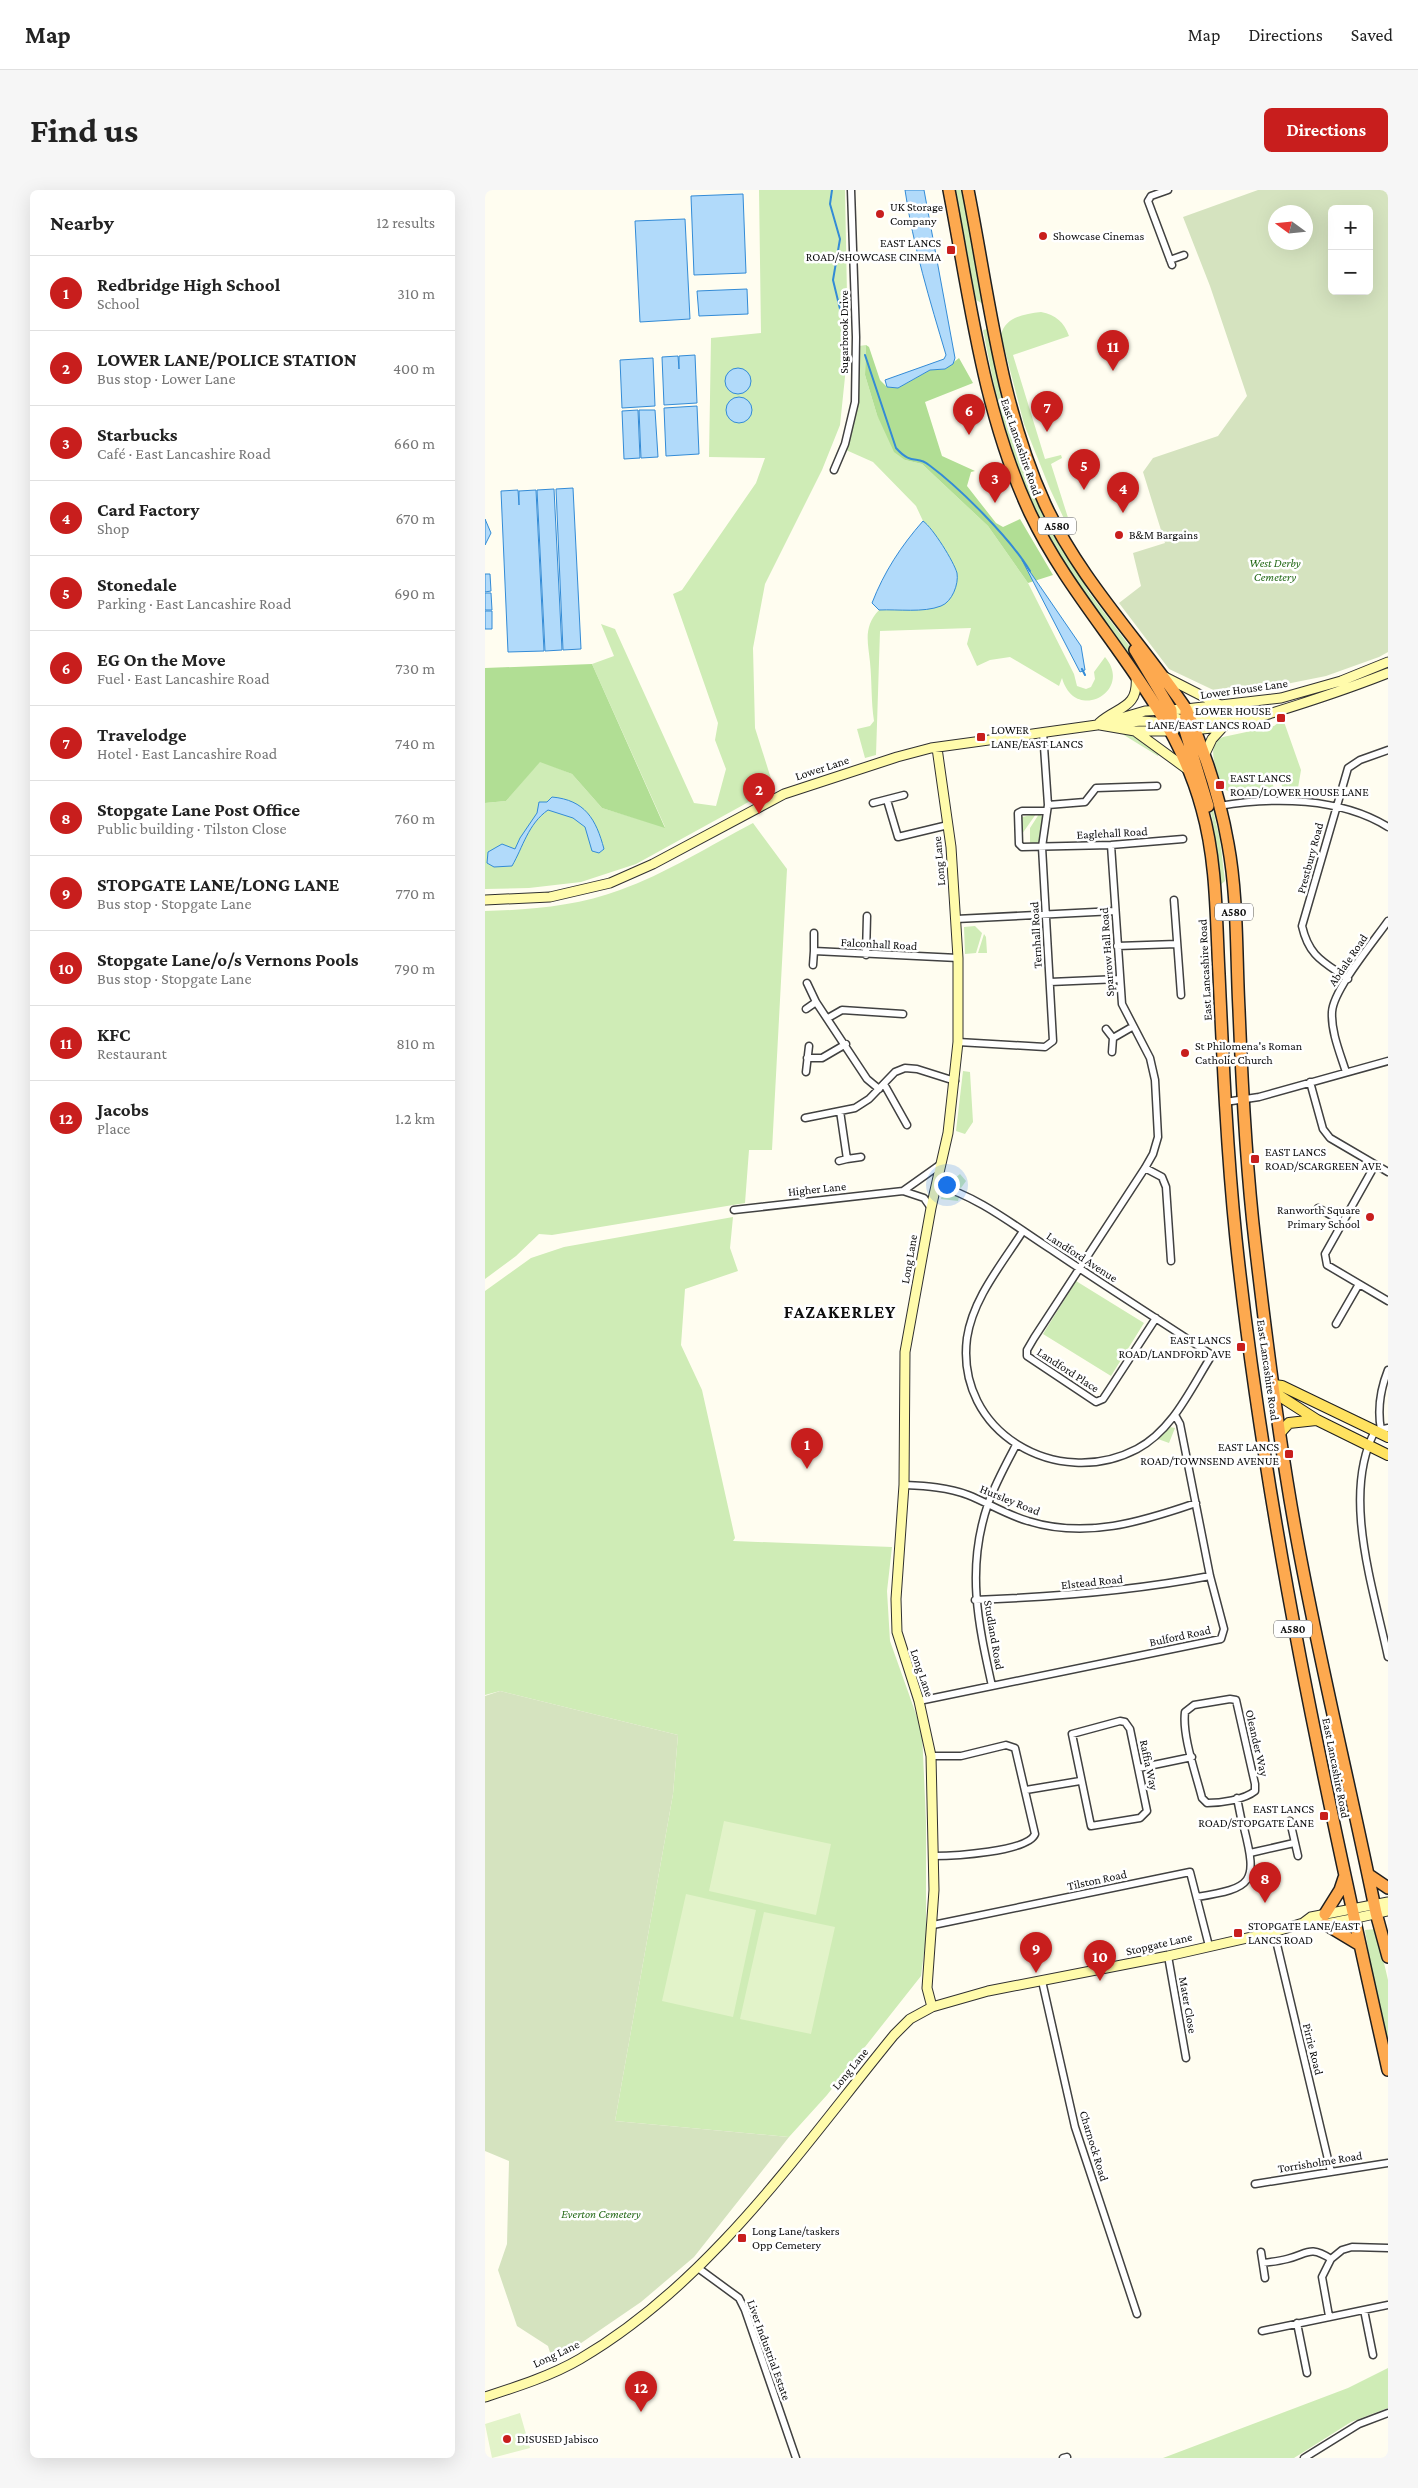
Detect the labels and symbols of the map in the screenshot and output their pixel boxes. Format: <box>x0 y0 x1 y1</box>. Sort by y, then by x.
place label: UK Storage Company <box>890 200 943 228</box>
north arrow <box>1268 205 1313 250</box>
marker: UK Storage Company <box>874 208 886 220</box>
place label: Showcase Cinemas <box>1053 229 1145 243</box>
marker: Showcase Cinemas <box>1037 230 1049 242</box>
place label: EAST LANCS ROAD/SHOWCASE CINEMA <box>806 236 941 264</box>
marker: EAST LANCS ROAD/SHOWCASE CINEMA <box>945 244 957 256</box>
street label: Sugarbrook Drive <box>837 290 851 374</box>
pin: 11 <box>1097 330 1129 371</box>
pin: 7 <box>1031 391 1063 432</box>
pin: 6 <box>953 394 985 435</box>
street label: East Lancashire Road <box>998 397 1044 498</box>
pin: 5 <box>1068 449 1100 490</box>
pin: 3 <box>979 462 1011 503</box>
pin: 4 <box>1107 472 1139 513</box>
road number: A580 <box>1038 518 1076 534</box>
place label: B&M Bargains <box>1129 528 1198 542</box>
marker: B&M Bargains <box>1113 529 1125 541</box>
park label: West Derby Cemetery <box>1249 556 1301 584</box>
street label: Lower House Lane <box>1199 676 1289 702</box>
place label: LOWER HOUSE LANE/EAST LANCS ROAD <box>1147 704 1271 732</box>
marker: LOWER HOUSE LANE/EAST LANCS ROAD <box>1275 712 1287 724</box>
place label: LOWER LANE/EAST LANCS <box>991 723 1083 751</box>
marker: LOWER LANE/EAST LANCS <box>975 731 987 743</box>
street label: Lower Lane <box>793 753 851 783</box>
place label: EAST LANCS ROAD/LOWER HOUSE LANE <box>1230 771 1369 799</box>
pin: 2 <box>743 773 775 814</box>
marker: EAST LANCS ROAD/LOWER HOUSE LANE <box>1214 779 1226 791</box>
street label: Prestbury Road <box>1294 820 1326 895</box>
street label: Eaglehall Road <box>1076 824 1149 842</box>
street label: Long Lane <box>930 836 948 886</box>
street label: Ternhall Road <box>1027 901 1045 969</box>
road number: A580 <box>1215 904 1253 920</box>
street label: Sparrow Hall Road <box>1097 906 1117 997</box>
street label: East Lancashire Road <box>1195 918 1215 1021</box>
street label: Abdale Road <box>1325 931 1371 989</box>
street label: Falconhall Road <box>840 935 918 953</box>
place label: St Philomena's Roman Catholic Church <box>1195 1039 1303 1067</box>
marker: St Philomena's Roman Catholic Church <box>1179 1047 1191 1059</box>
place label: EAST LANCS ROAD/SCARGREEN AVE <box>1265 1145 1382 1173</box>
marker: EAST LANCS ROAD/SCARGREEN AVE <box>1249 1153 1261 1165</box>
your location <box>934 1172 960 1198</box>
street label: Higher Lane <box>787 1179 847 1199</box>
place label: Ranworth Square Primary School <box>1277 1203 1360 1231</box>
marker: Ranworth Square Primary School <box>1364 1211 1376 1223</box>
street label: Landford Avenue <box>1044 1229 1120 1285</box>
street label: Long Lane <box>898 1233 920 1285</box>
district label: FAZAKERLEY <box>784 1302 896 1322</box>
street label: East Lancashire Road <box>1254 1319 1282 1422</box>
place label: EAST LANCS ROAD/LANDFORD AVE <box>1118 1333 1231 1361</box>
marker: EAST LANCS ROAD/LANDFORD AVE <box>1235 1341 1247 1353</box>
street label: Landford Place <box>1034 1345 1102 1395</box>
pin: 1 <box>791 1428 823 1469</box>
place label: EAST LANCS ROAD/TOWNSEND AVENUE <box>1140 1440 1279 1468</box>
marker: EAST LANCS ROAD/TOWNSEND AVENUE <box>1283 1448 1295 1460</box>
street label: Hursley Road <box>978 1482 1043 1519</box>
street label: Elstead Road <box>1060 1572 1124 1592</box>
street label: Studland Road <box>981 1599 1007 1672</box>
road number: A580 <box>1274 1620 1312 1638</box>
street label: Bulford Road <box>1148 1623 1213 1649</box>
street label: Long Lane <box>907 1647 937 1699</box>
street label: Oleander Way <box>1243 1708 1272 1778</box>
street label: East Lancashire Road <box>1319 1717 1353 1820</box>
street label: Raffia Way <box>1137 1738 1161 1792</box>
place label: EAST LANCS ROAD/STOPGATE LANE <box>1198 1802 1314 1830</box>
marker: EAST LANCS ROAD/STOPGATE LANE <box>1318 1810 1330 1822</box>
pin: 8 <box>1249 1862 1281 1903</box>
street label: Tilston Road <box>1066 1867 1129 1893</box>
place label: STOPGATE LANE/EAST LANCS ROAD <box>1248 1919 1360 1947</box>
marker: STOPGATE LANE/EAST LANCS ROAD <box>1232 1927 1244 1939</box>
street label: Stopgate Lane <box>1124 1930 1194 1958</box>
pin: 9 <box>1020 1932 1052 1973</box>
pin: 10 <box>1084 1940 1116 1981</box>
street label: Mater Close <box>1176 1976 1200 2034</box>
street label: Pirrie Road <box>1300 2022 1326 2077</box>
street label: Long Lane <box>829 2045 871 2093</box>
street label: Charnock Road <box>1077 2109 1112 2184</box>
street label: Torrisholme Road <box>1277 2148 1364 2176</box>
park label: Everton Cemetery <box>561 2207 641 2221</box>
place label: Long Lane/taskers Opp Cemetery <box>752 2224 840 2252</box>
marker: Long Lane/taskers Opp Cemetery <box>736 2232 748 2244</box>
street label: Liver Industrial Estate <box>744 2298 794 2402</box>
street label: Long Lane <box>531 2337 581 2371</box>
pin: 12 <box>625 2371 657 2412</box>
place label: DISUSED Jabisco <box>517 2432 598 2446</box>
marker: DISUSED Jabisco <box>501 2433 513 2445</box>

